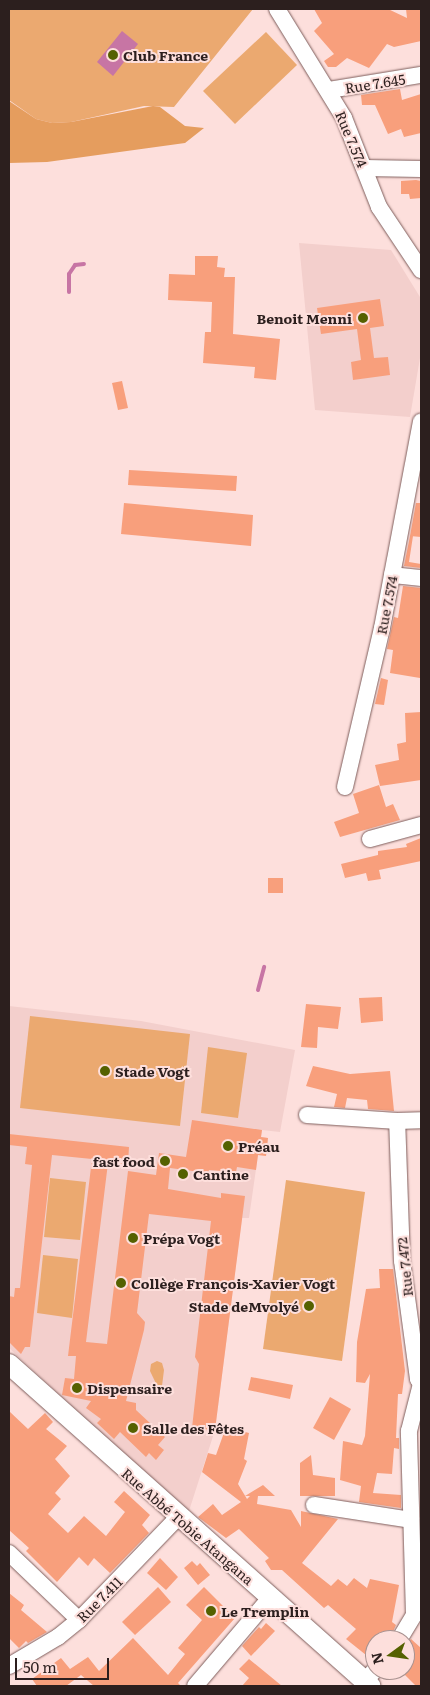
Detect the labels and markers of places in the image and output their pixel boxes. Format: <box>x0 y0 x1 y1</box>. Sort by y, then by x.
place label: Club France <box>123 47 208 63</box>
marker: Club France <box>107 49 119 61</box>
place label: Benoit Menni <box>257 310 352 326</box>
marker: Benoit Menni <box>356 311 370 325</box>
place label: Stade Vogt <box>115 1063 190 1079</box>
marker: Stade Vogt <box>99 1065 111 1077</box>
place label: Préau <box>238 1138 280 1154</box>
marker: Préau <box>222 1140 234 1152</box>
place label: fast food <box>93 1153 155 1169</box>
marker: fast food <box>159 1155 171 1167</box>
place label: Cantine <box>193 1166 249 1182</box>
marker: Cantine <box>177 1168 189 1180</box>
place label: Prépa Vogt <box>143 1230 220 1246</box>
marker: Prépa Vogt <box>127 1232 139 1244</box>
place label: Collège François-Xavier Vogt <box>131 1275 335 1291</box>
marker: Collège François-Xavier Vogt <box>115 1277 127 1289</box>
place label: Stade deMvolyé <box>189 1298 299 1314</box>
marker: Stade deMvolyé <box>303 1300 315 1312</box>
place label: Dispensaire <box>87 1380 172 1396</box>
marker: Dispensaire <box>71 1382 83 1394</box>
place label: Salle des Fêtes <box>143 1420 244 1436</box>
marker: Salle des Fêtes <box>127 1422 139 1434</box>
place label: Le Tremplin <box>221 1603 309 1619</box>
marker: Le Tremplin <box>205 1605 217 1617</box>

